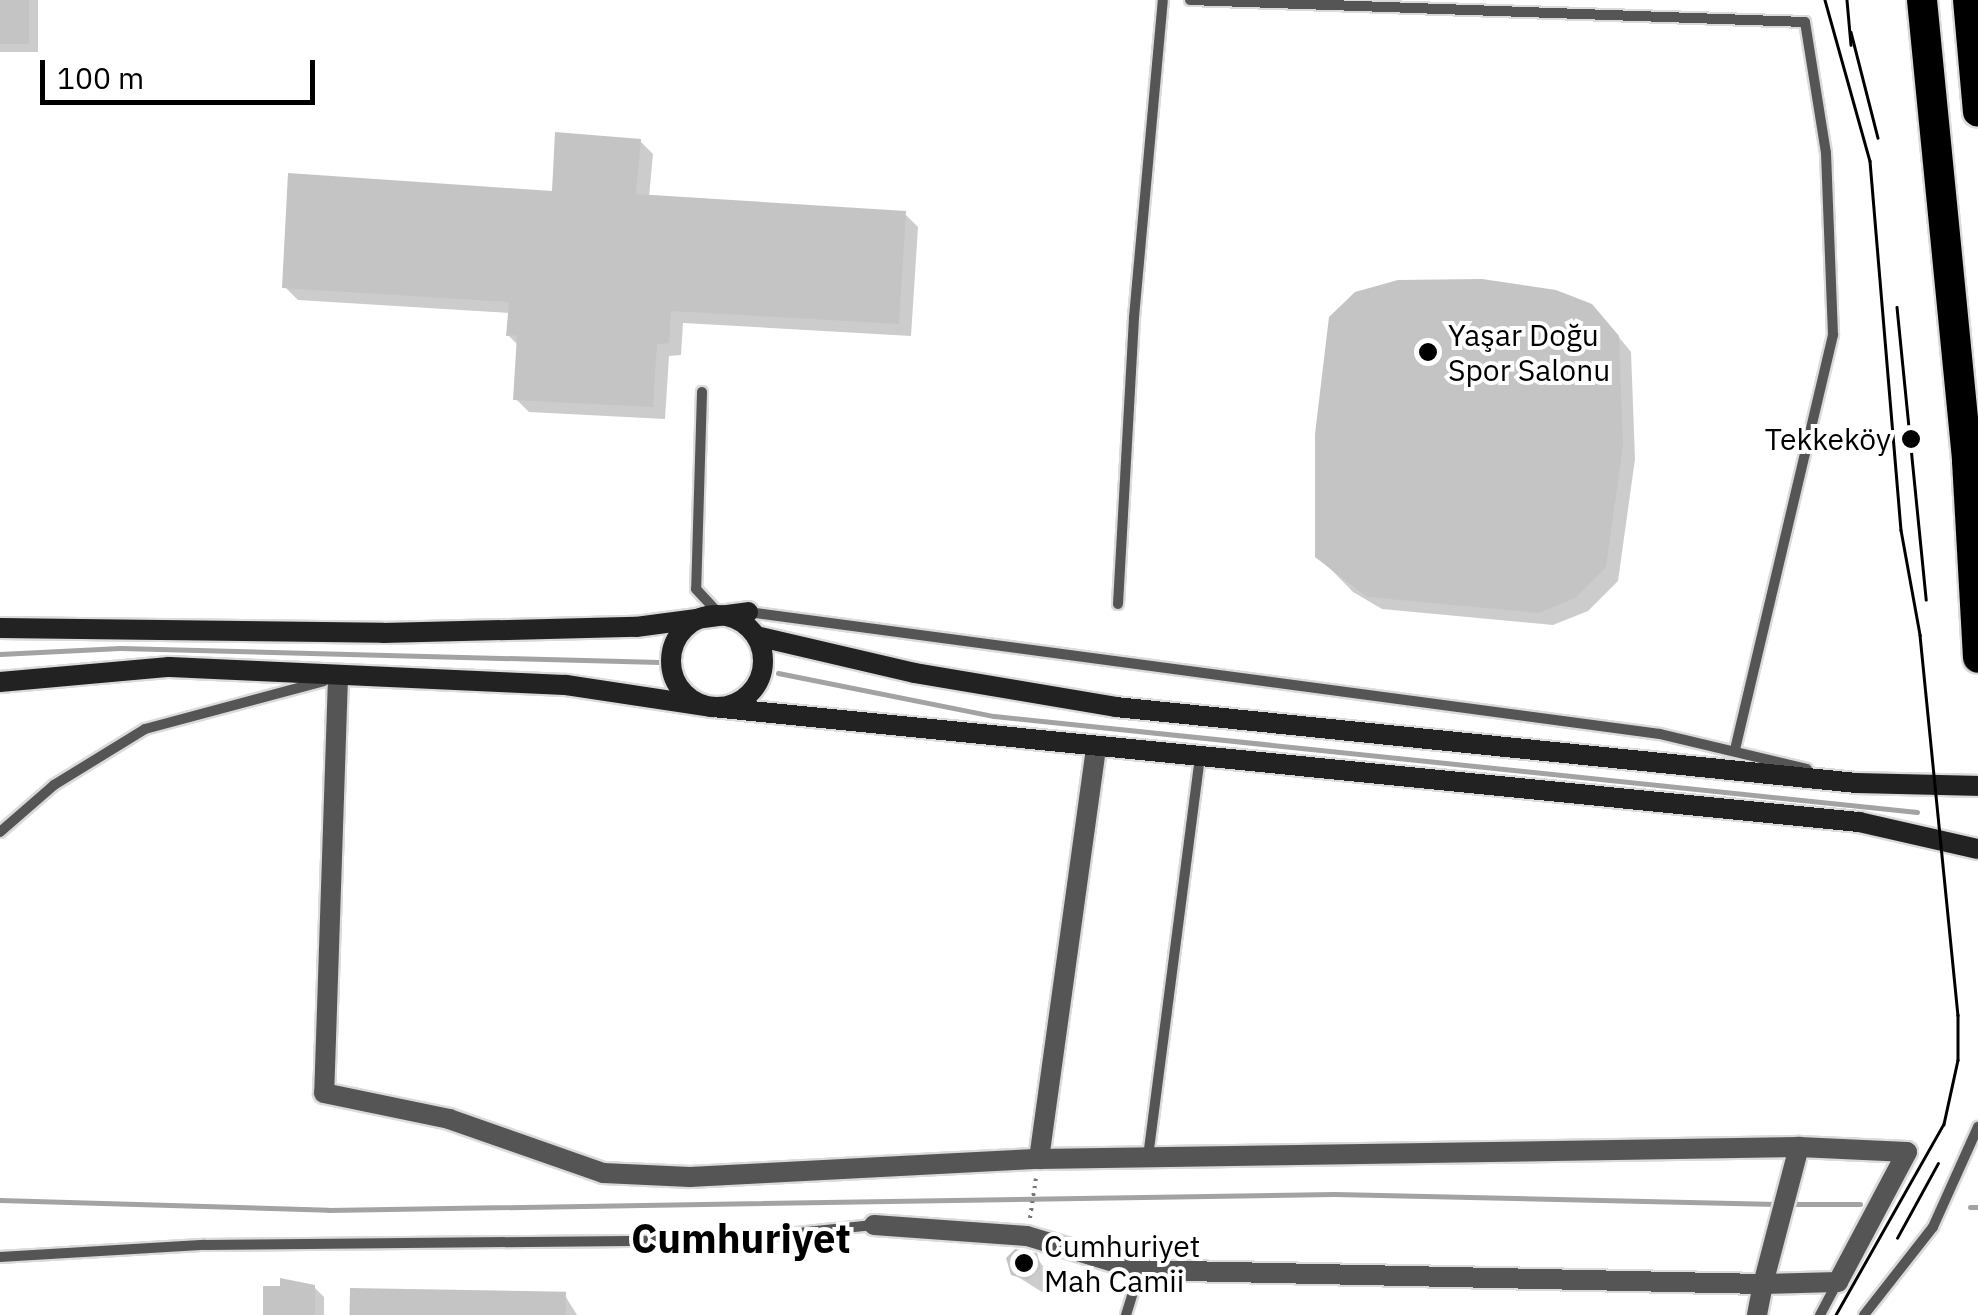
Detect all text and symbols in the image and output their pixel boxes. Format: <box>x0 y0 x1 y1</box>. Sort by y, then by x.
scale bar <box>45 40 320 102</box>
text: 100 m <box>57 58 144 97</box>
place label: Yaşar Doğu Spor Salonu <box>1448 317 1610 388</box>
marker: Yaşar Doğu Spor Salonu <box>1417 341 1439 363</box>
place label: Tekkeköy <box>1765 421 1891 457</box>
marker: Tekkeköy <box>1900 428 1922 450</box>
district label: Cumhuriyet <box>631 1214 851 1262</box>
place label: Cumhuriyet Mah Camii <box>1044 1228 1200 1298</box>
marker: Cumhuriyet Mah Camii <box>1013 1252 1035 1274</box>

